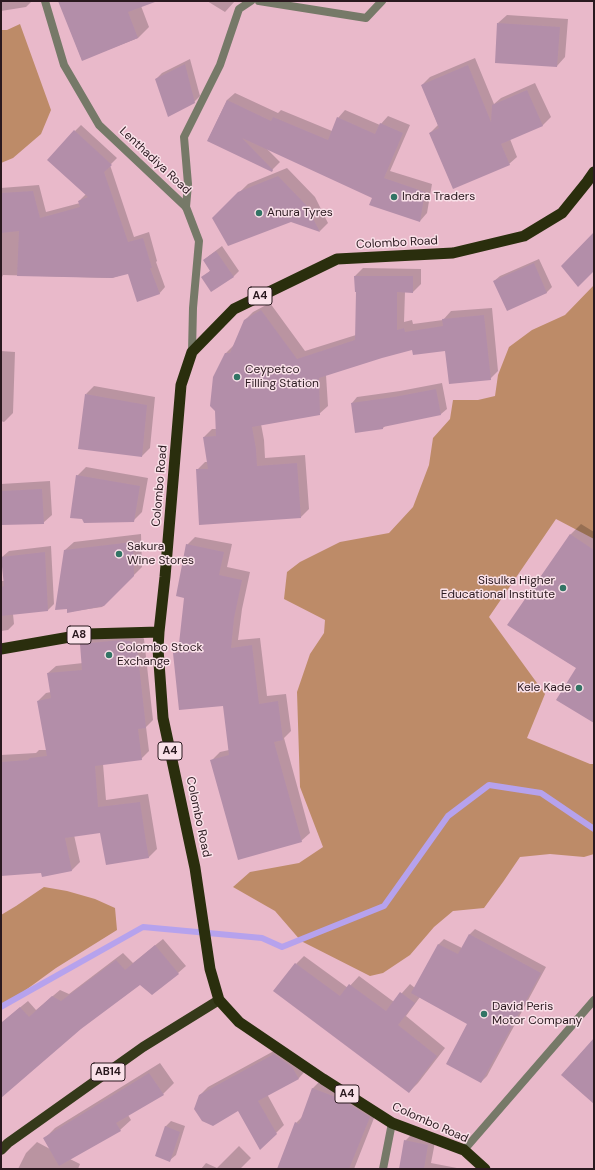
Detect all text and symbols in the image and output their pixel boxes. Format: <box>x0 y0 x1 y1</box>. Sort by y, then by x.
street label: Lenthadiya Road <box>116 124 194 198</box>
place label: Indra Traders <box>402 190 475 204</box>
marker: Indra Traders <box>389 192 399 202</box>
place label: Anura Tyres <box>267 206 333 220</box>
marker: Anura Tyres <box>254 208 264 218</box>
street label: Colombo Road <box>356 234 438 252</box>
road number: A4 <box>248 287 272 305</box>
place label: Ceypetco Filling Station <box>245 363 319 391</box>
marker: Ceypetco Filling Station <box>232 372 242 382</box>
street label: Colombo Road <box>149 445 171 527</box>
place label: Sakura Wine Stores <box>127 540 194 568</box>
marker: Sakura Wine Stores <box>114 549 124 559</box>
place label: Sisulka Higher Educational Institute <box>441 574 555 602</box>
marker: Sisulka Higher Educational Institute <box>558 583 568 593</box>
road number: A8 <box>67 626 91 644</box>
place label: Colombo Stock Exchange <box>117 641 203 669</box>
marker: Colombo Stock Exchange <box>104 650 114 660</box>
place label: Kele Kade <box>517 681 571 695</box>
marker: Kele Kade <box>574 683 584 693</box>
road number: A4 <box>158 742 182 760</box>
street label: Colombo Road <box>182 775 214 859</box>
place label: David Peris Motor Company <box>492 1000 582 1028</box>
marker: David Peris Motor Company <box>479 1009 489 1019</box>
road number: AB14 <box>91 1063 125 1081</box>
road number: A4 <box>335 1085 359 1103</box>
street label: Colombo Road <box>390 1100 470 1146</box>

